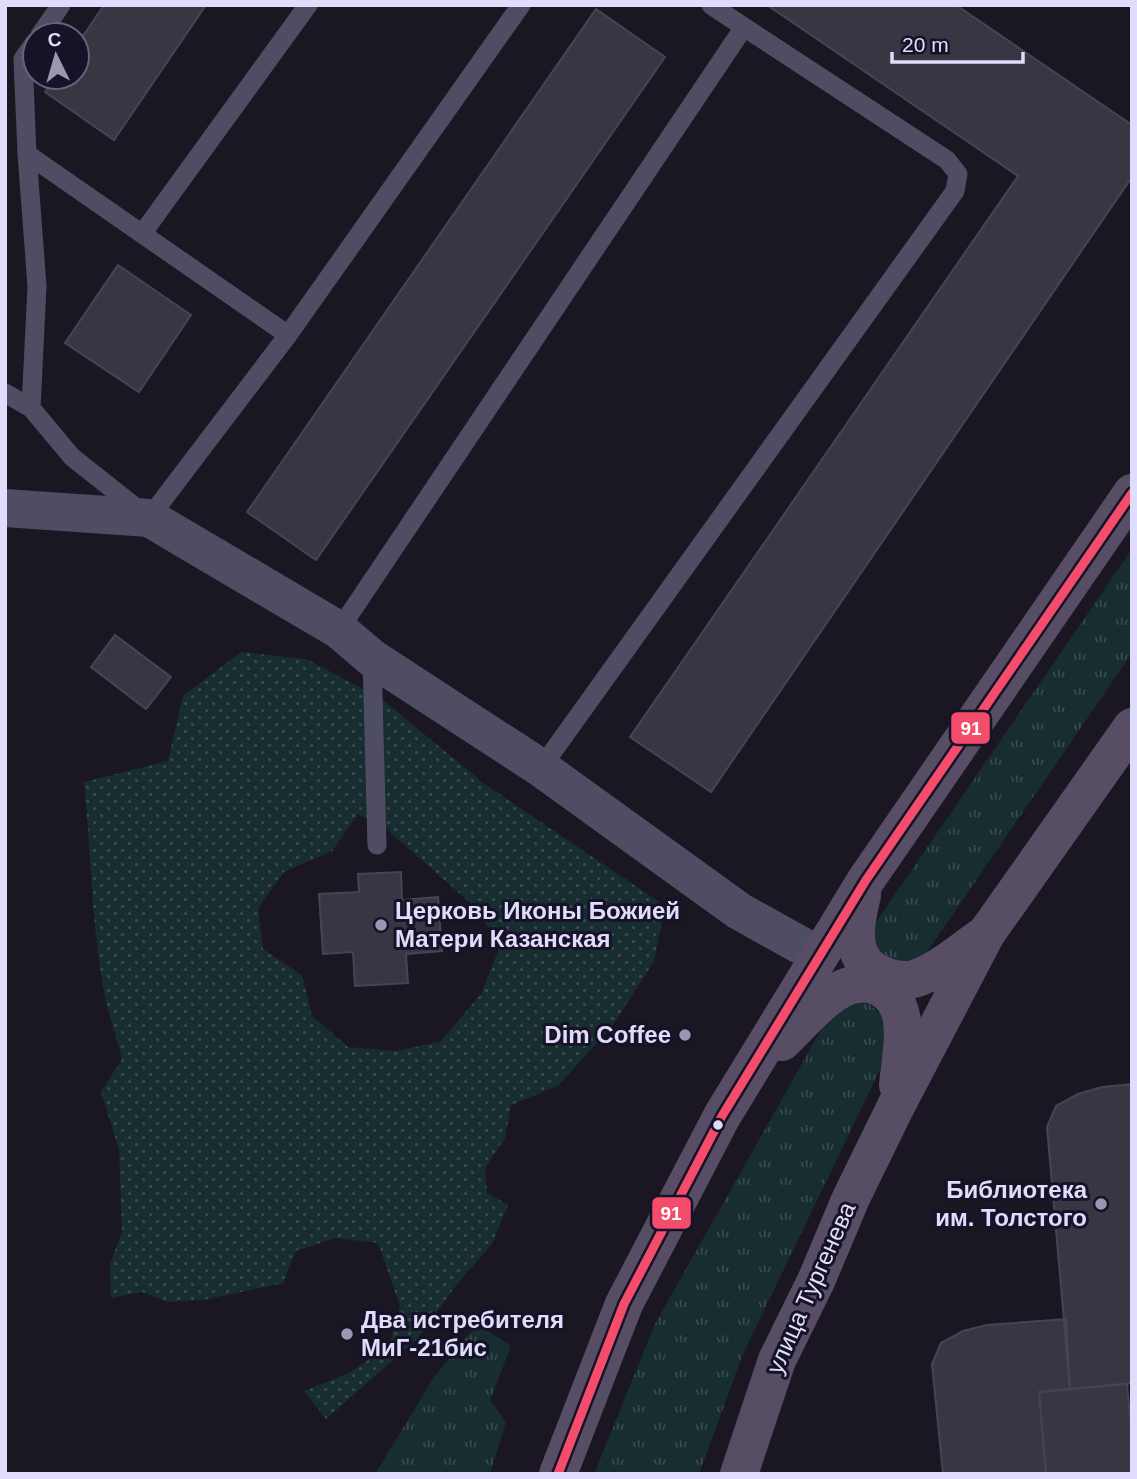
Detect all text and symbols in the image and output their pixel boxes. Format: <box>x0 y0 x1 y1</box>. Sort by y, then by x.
north arrow <box>21 21 91 91</box>
scale bar <box>892 21 1023 65</box>
text: С <box>47 28 63 51</box>
text: 20 m <box>902 33 949 56</box>
line badge: 91 <box>950 711 991 745</box>
text: 91 <box>960 718 982 739</box>
place label: Церковь Иконы Божией Матери Казанская <box>395 897 680 952</box>
marker: Церковь Иконы Божией Матери Казанская <box>373 917 389 933</box>
place label: Dim Coffee <box>544 1021 671 1048</box>
marker: Dim Coffee <box>677 1027 693 1043</box>
unlabelled marker <box>711 1118 725 1132</box>
place label: Библиотека им. Толстого <box>935 1176 1088 1231</box>
line badge: 91 <box>651 1196 692 1230</box>
marker: Библиотека им. Толстого <box>1093 1196 1109 1212</box>
street label: улица Тургенева <box>761 1197 861 1378</box>
text: 91 <box>660 1203 682 1224</box>
place label: Два истребителя МиГ-21бис <box>361 1306 564 1361</box>
marker: Два истребителя МиГ-21бис <box>339 1326 355 1342</box>

